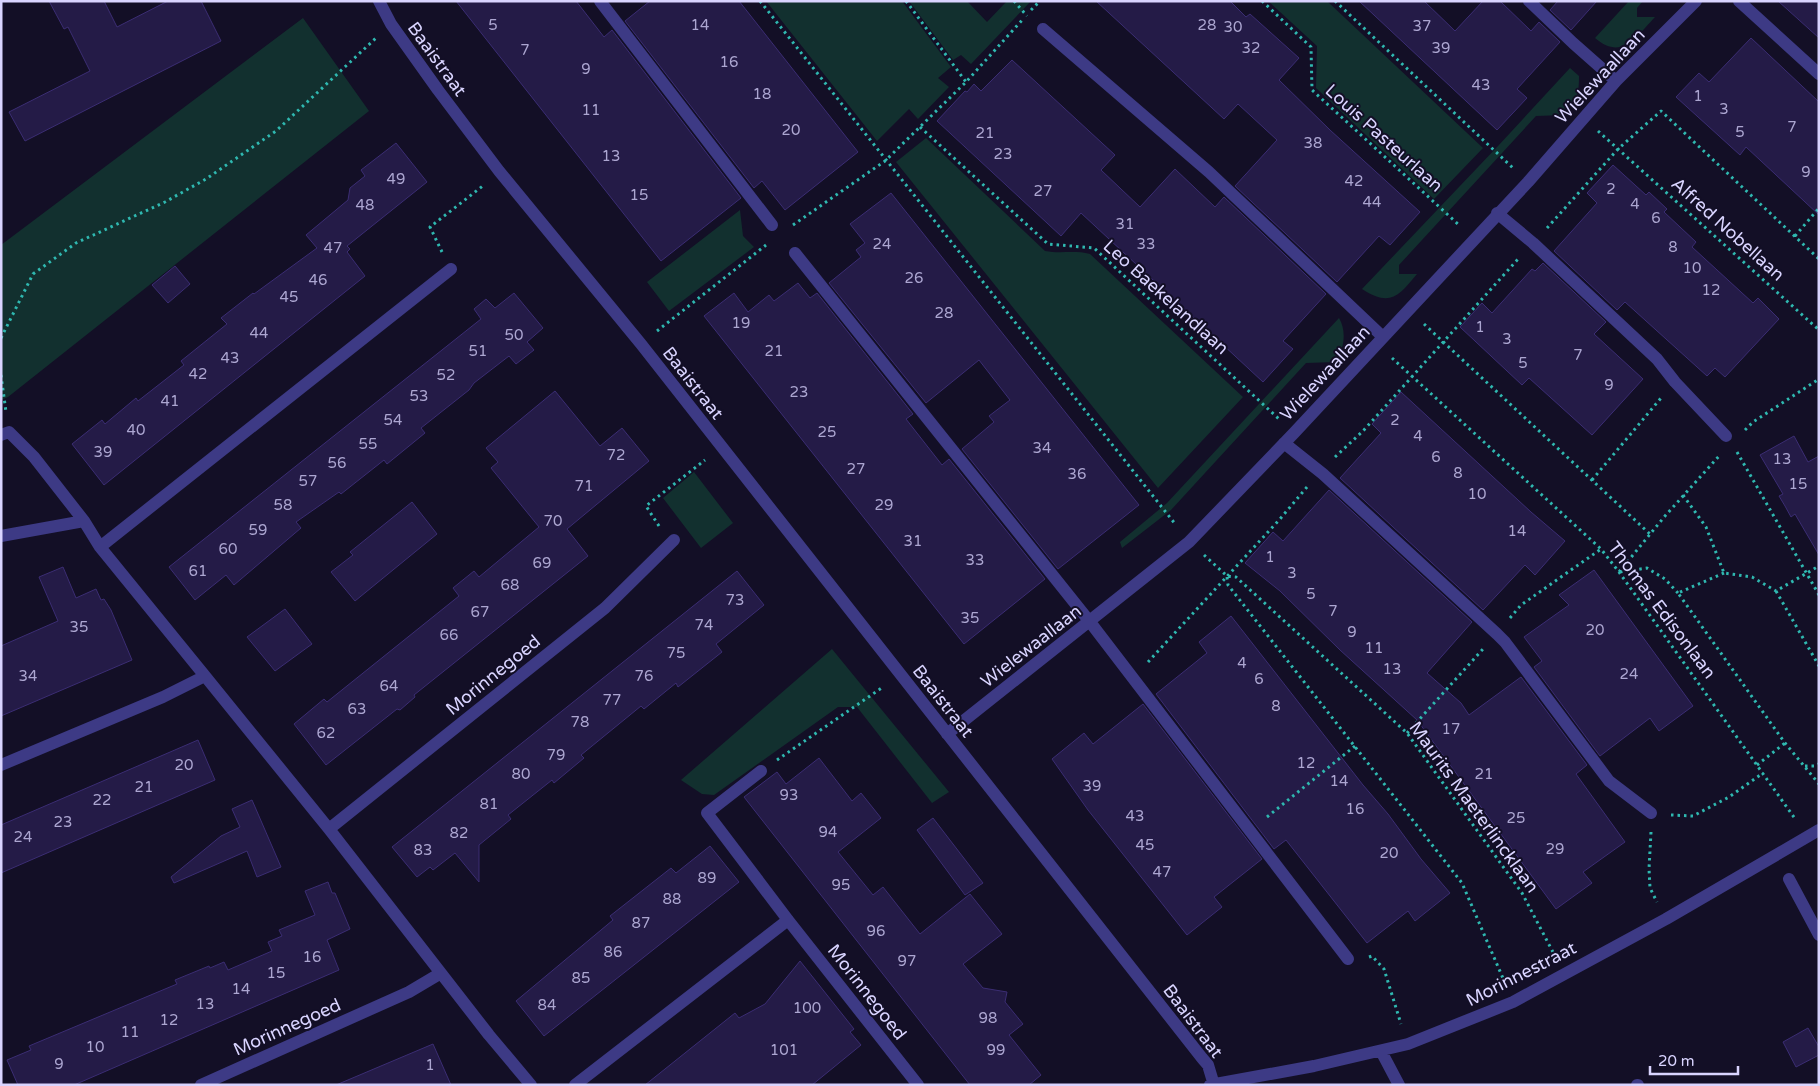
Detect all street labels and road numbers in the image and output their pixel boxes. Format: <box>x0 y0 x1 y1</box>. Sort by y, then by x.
street label: Baaistraat <box>403 18 471 101</box>
street label: Wielewaallaan <box>1550 24 1650 128</box>
street label: Louis Pasteurlaan <box>1321 79 1447 197</box>
street label: Alfred Nobellaan <box>1667 173 1789 285</box>
street label: Leo Baekelandlaan <box>1099 235 1233 359</box>
street label: Wielewaallaan <box>1275 321 1375 425</box>
street label: Baaistraat <box>658 342 728 424</box>
street label: Thomas Edisonlaan <box>1603 537 1721 683</box>
street label: Wielewaallaan <box>976 600 1086 692</box>
street label: Morinnegoed <box>441 630 545 720</box>
street label: Baaistraat <box>908 660 978 742</box>
street label: Maurits Maeterlincklaan <box>1404 717 1544 897</box>
street label: Morinnestraat <box>1462 937 1580 1011</box>
street label: Morinnegoed <box>823 940 911 1044</box>
street label: Baaistraat <box>1158 980 1228 1062</box>
street label: Morinnegoed <box>230 993 344 1061</box>

